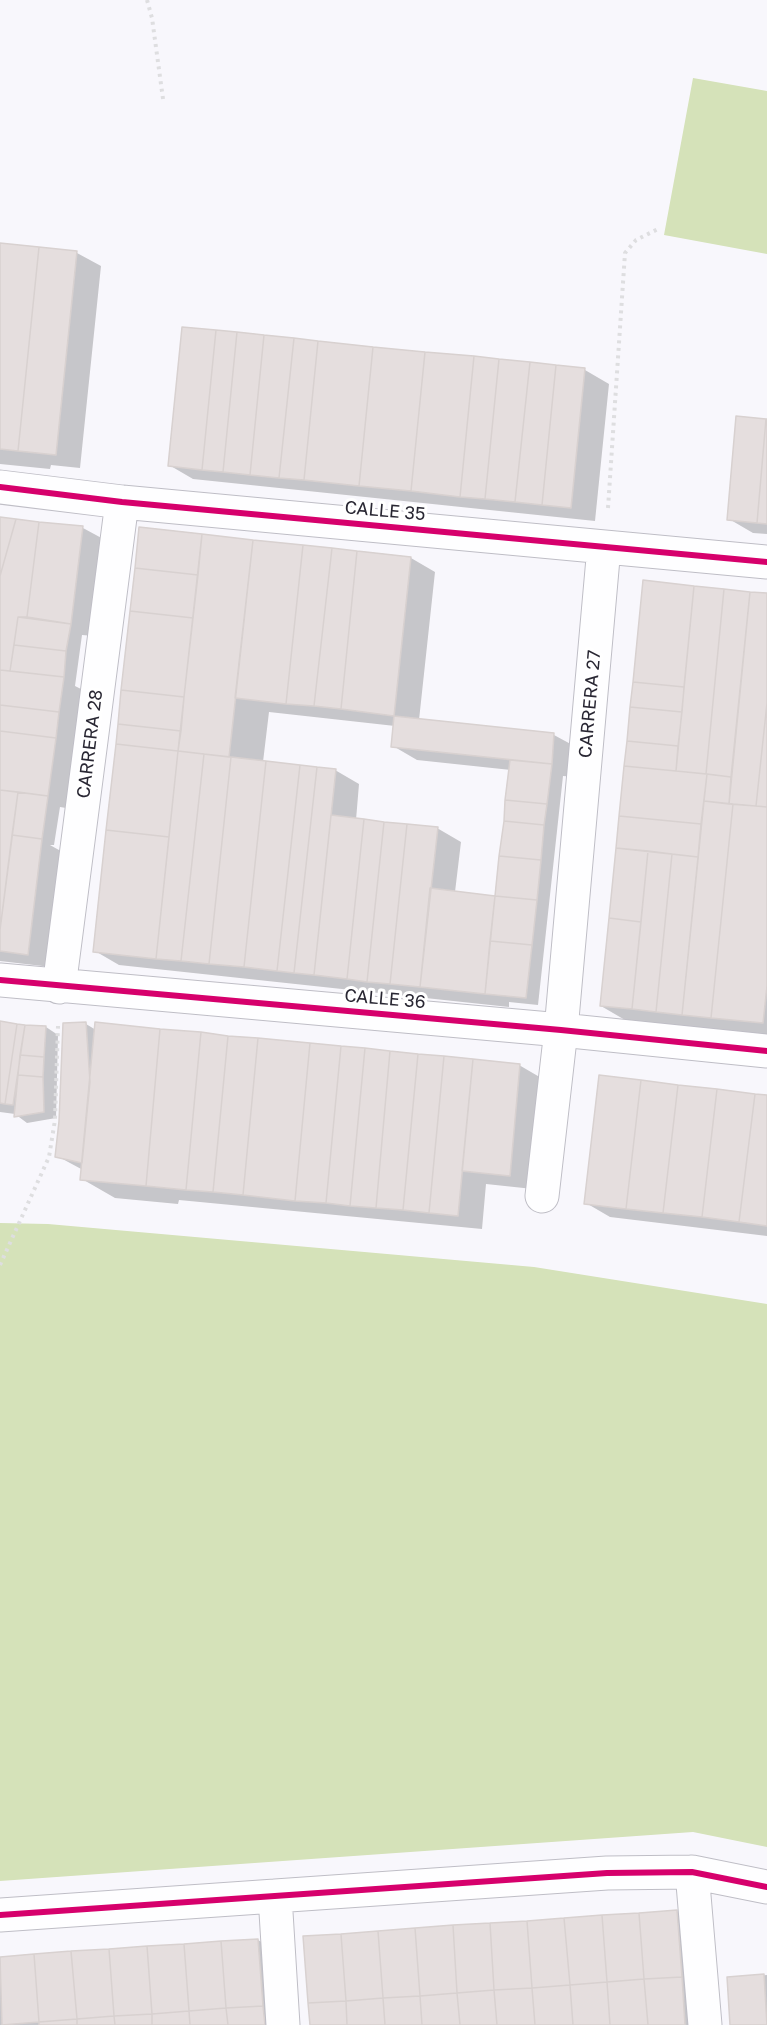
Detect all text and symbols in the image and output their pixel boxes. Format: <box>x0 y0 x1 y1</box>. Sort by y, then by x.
street label: CALLE 35 <box>344 497 426 525</box>
street label: CARRERA 27 <box>575 649 605 759</box>
street label: CARRERA 28 <box>73 688 107 800</box>
street label: CALLE 36 <box>344 985 426 1013</box>

